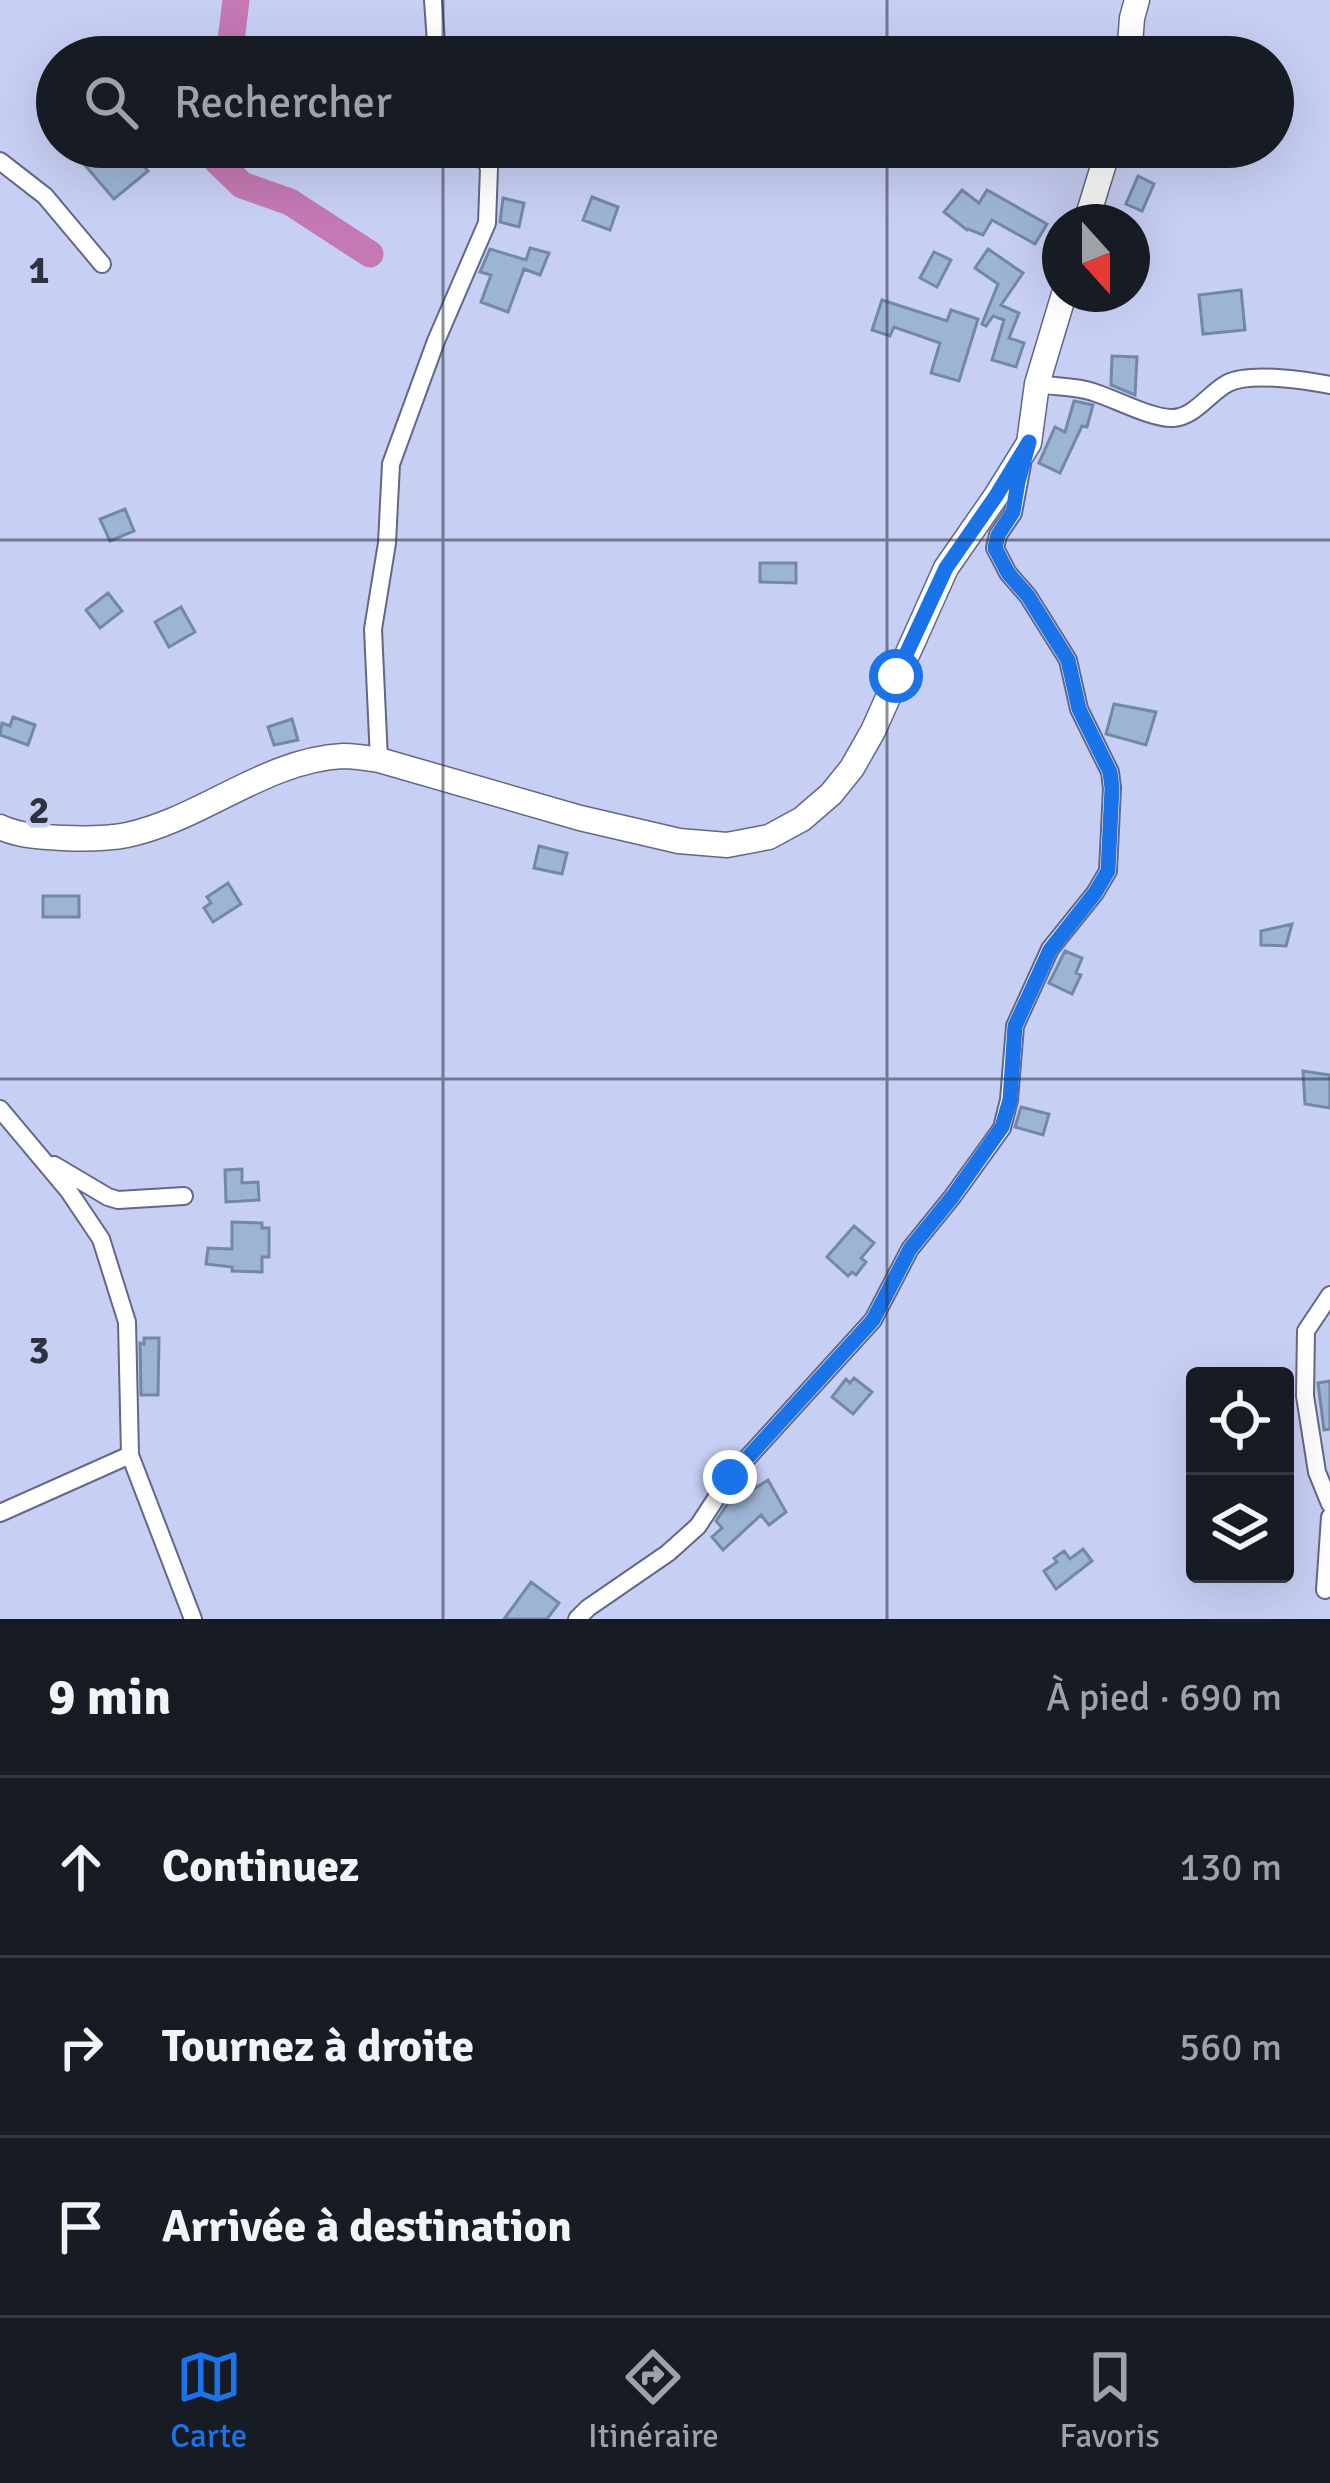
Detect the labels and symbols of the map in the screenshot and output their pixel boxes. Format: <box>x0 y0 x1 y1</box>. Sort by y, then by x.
north arrow <box>1042 204 1150 312</box>
text: 1 <box>28 246 50 294</box>
route start <box>869 649 923 703</box>
text: 2 <box>28 786 50 834</box>
text: 3 <box>28 1326 50 1374</box>
route end <box>703 1450 757 1504</box>

